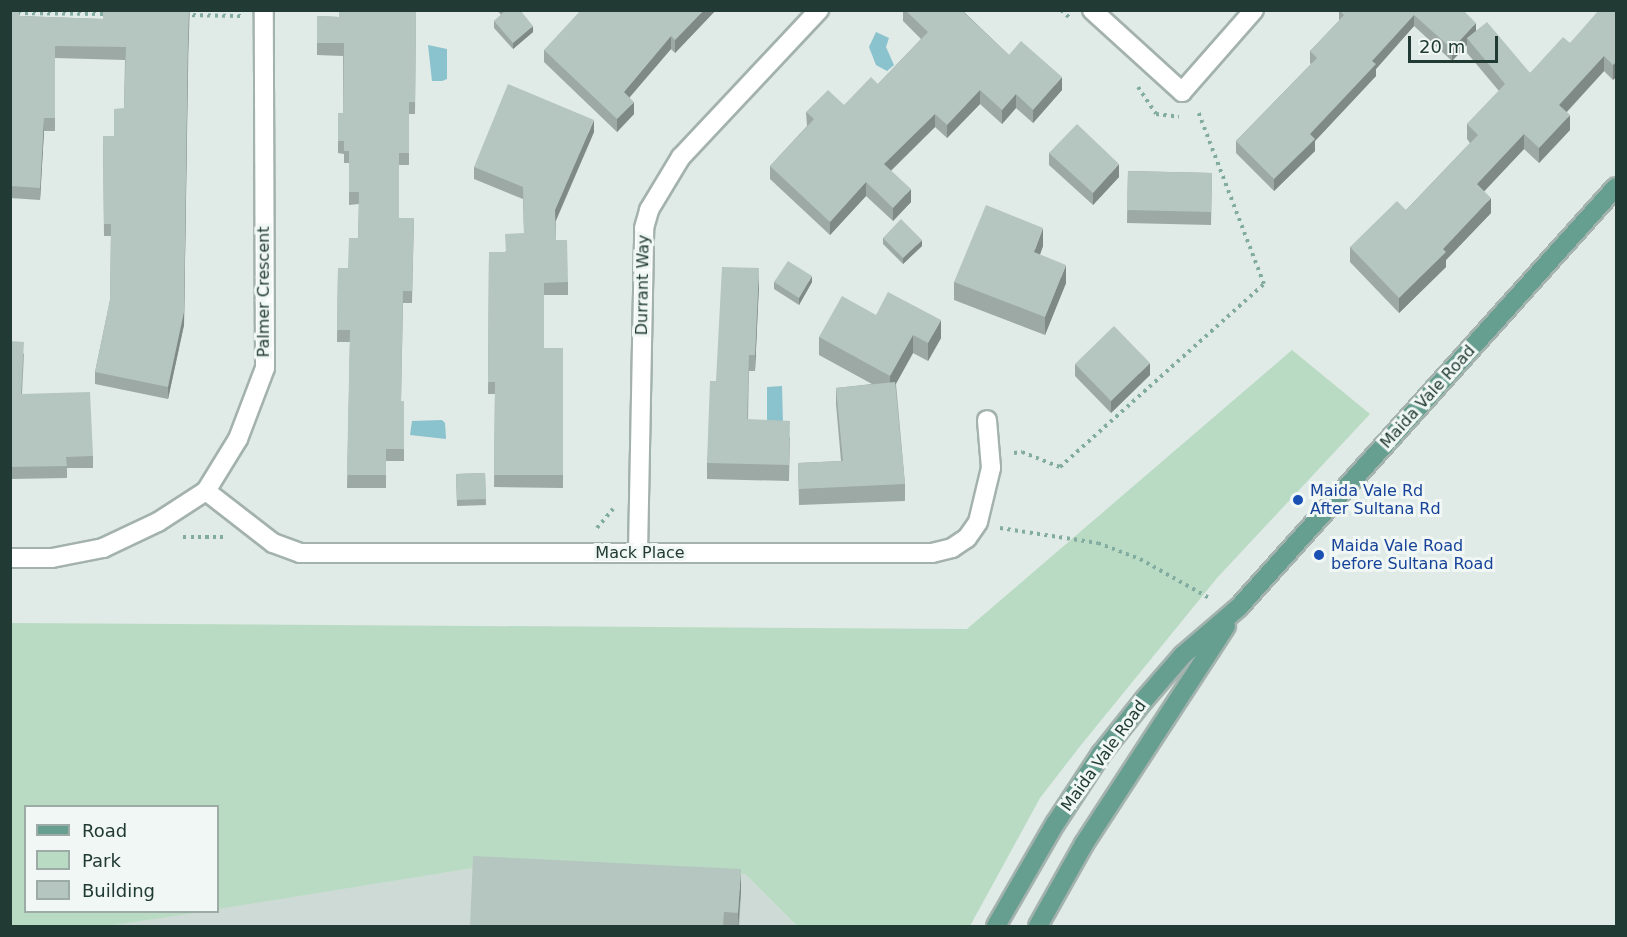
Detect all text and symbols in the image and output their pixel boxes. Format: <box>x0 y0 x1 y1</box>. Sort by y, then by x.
scale bar <box>1411 24 1501 62</box>
text: 20 m <box>1419 36 1465 57</box>
street label: Palmer Crescent <box>254 227 274 357</box>
street label: Durrant Way <box>633 234 653 336</box>
street label: Maida Vale Road <box>1377 341 1479 453</box>
place label: Maida Vale Rd After Sultana Rd <box>1310 481 1441 519</box>
marker: Maida Vale Rd After Sultana Rd <box>1291 493 1305 507</box>
place label: Maida Vale Road before Sultana Road <box>1331 536 1494 574</box>
street label: Mack Place <box>595 543 685 563</box>
marker: Maida Vale Road before Sultana Road <box>1312 548 1326 562</box>
street label: Maida Vale Road <box>1057 697 1151 815</box>
legend <box>24 805 219 913</box>
text: Road <box>82 820 127 841</box>
text: Park <box>82 850 121 871</box>
text: Building <box>82 880 155 901</box>

